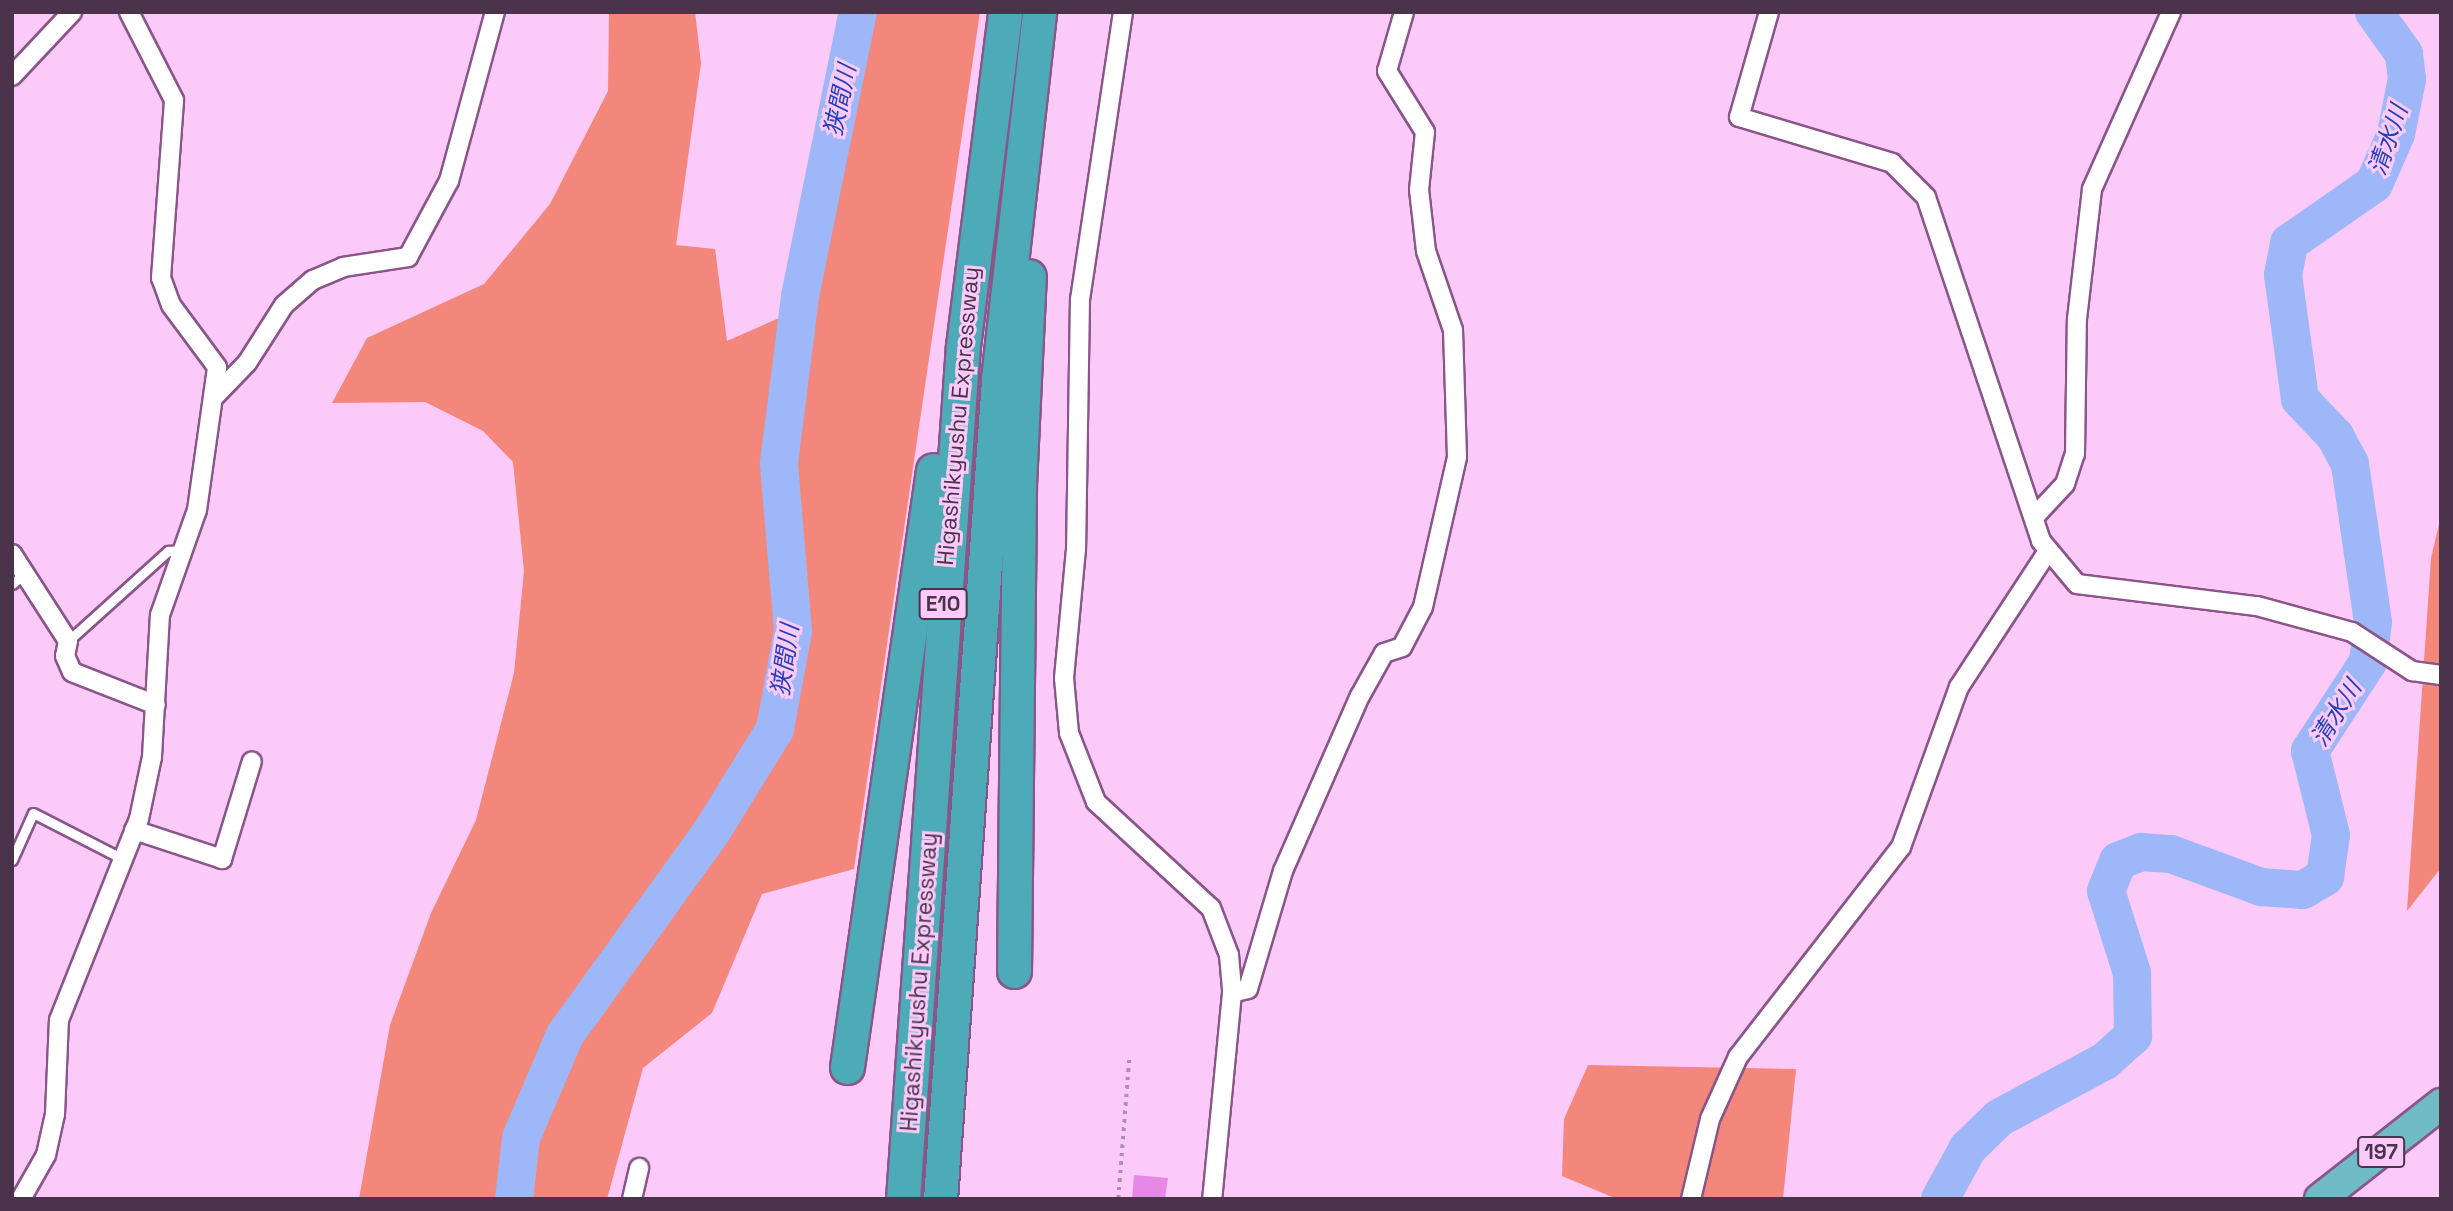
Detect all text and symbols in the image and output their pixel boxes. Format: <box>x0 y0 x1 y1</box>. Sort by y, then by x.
water label: 狭間川 <box>818 62 862 138</box>
water label: 清水川 <box>2363 101 2413 179</box>
street label: Higashikyushu Expressway <box>931 266 985 566</box>
road number: E10 <box>918 586 968 622</box>
water label: 狭間川 <box>766 622 804 698</box>
water label: 清水川 <box>2305 675 2367 751</box>
street label: Higashikyushu Expressway <box>895 832 943 1132</box>
road number: 197 <box>2356 1134 2406 1170</box>

